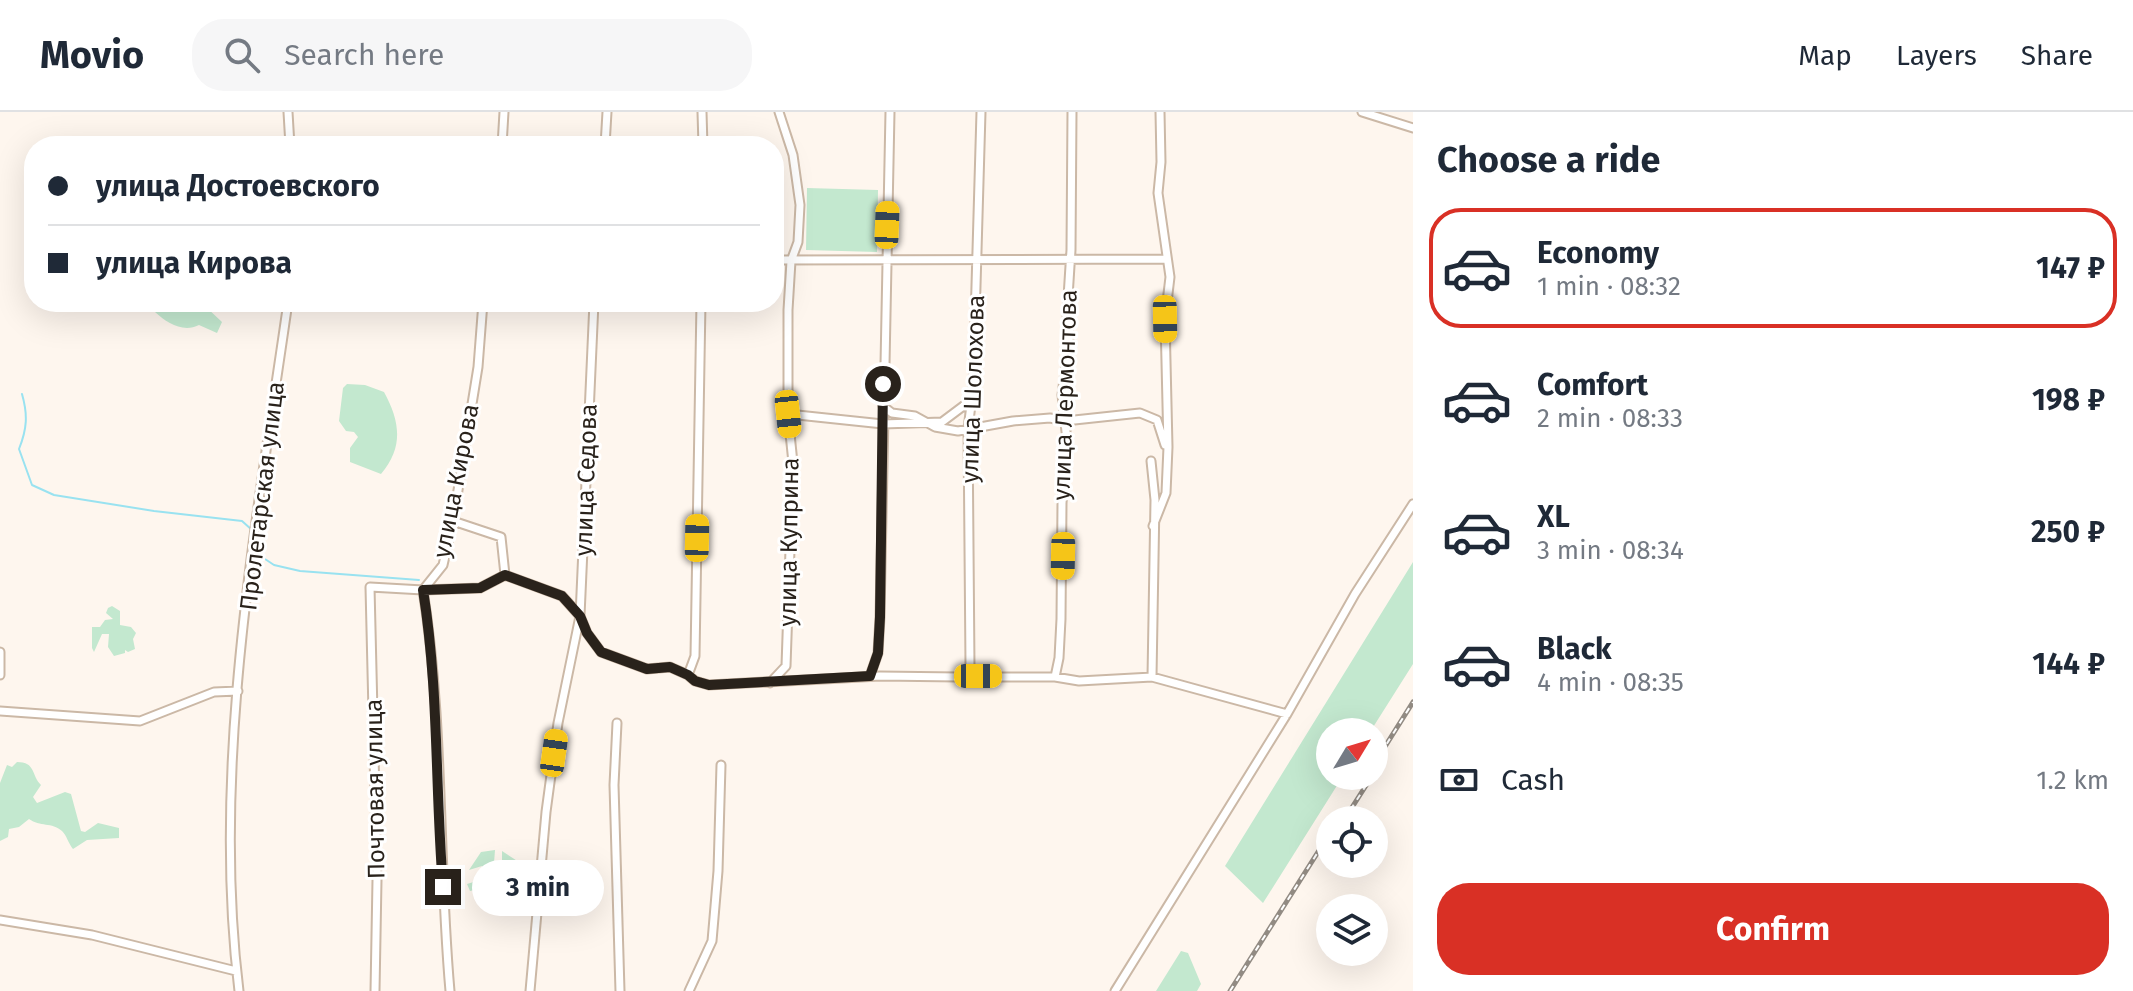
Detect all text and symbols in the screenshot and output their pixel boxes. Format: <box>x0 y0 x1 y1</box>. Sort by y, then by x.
search box <box>192 19 752 91</box>
text: Movio <box>40 32 144 78</box>
icon: search <box>220 33 264 77</box>
text: Search here <box>284 37 444 73</box>
text: Map <box>1798 39 1852 72</box>
text: Layers <box>1896 39 1977 72</box>
text: Share <box>2021 39 2093 72</box>
text: Choose a ride <box>1437 138 1660 182</box>
text: улица Достоевского <box>96 168 380 204</box>
car <box>874 201 900 249</box>
icon: car <box>1441 232 1513 304</box>
text: Economy <box>1537 235 1659 271</box>
text: улица Кирова <box>96 245 292 281</box>
text: 147 ₽ <box>2036 250 2105 286</box>
text: 1 min · 08:32 <box>1537 271 1681 302</box>
street label: улица Лермонтова <box>1047 289 1083 501</box>
street label: улица Шолохова <box>956 294 990 484</box>
car <box>1153 295 1177 343</box>
icon: car <box>1441 364 1513 436</box>
route start <box>865 366 901 402</box>
text: Comfort <box>1537 367 1648 403</box>
street label: Пролетарская улица <box>234 380 290 612</box>
text: 198 ₽ <box>2032 382 2105 418</box>
car <box>774 389 802 439</box>
street label: улица Кирова <box>427 402 485 560</box>
street label: улица Седова <box>569 403 603 557</box>
text: 2 min · 08:33 <box>1537 403 1683 434</box>
street label: улица Куприна <box>774 457 804 627</box>
icon: car <box>1441 496 1513 568</box>
text: XL <box>1537 499 1570 535</box>
car <box>685 514 709 562</box>
text: 250 ₽ <box>2031 514 2105 550</box>
car <box>1051 532 1075 580</box>
text: 3 min · 08:34 <box>1537 535 1684 566</box>
icon: car <box>1441 628 1513 700</box>
text: Black <box>1537 631 1612 667</box>
text: 144 ₽ <box>2032 646 2105 682</box>
car <box>954 664 1002 688</box>
text: 4 min · 08:35 <box>1537 667 1684 698</box>
street label: Почтовая улица <box>359 699 391 879</box>
north arrow <box>1316 718 1388 790</box>
map controls <box>1316 718 1388 966</box>
car <box>539 728 569 778</box>
icon: cash <box>1437 758 1481 802</box>
text: Cash <box>1501 762 1565 798</box>
text: 1.2 km <box>2036 765 2109 796</box>
button: locate <box>1316 806 1388 878</box>
callout: 3 min <box>471 859 603 915</box>
route end <box>425 869 461 905</box>
text: 3 min <box>506 872 570 903</box>
button: Confirm <box>1437 883 2109 975</box>
button: layers <box>1316 894 1388 966</box>

